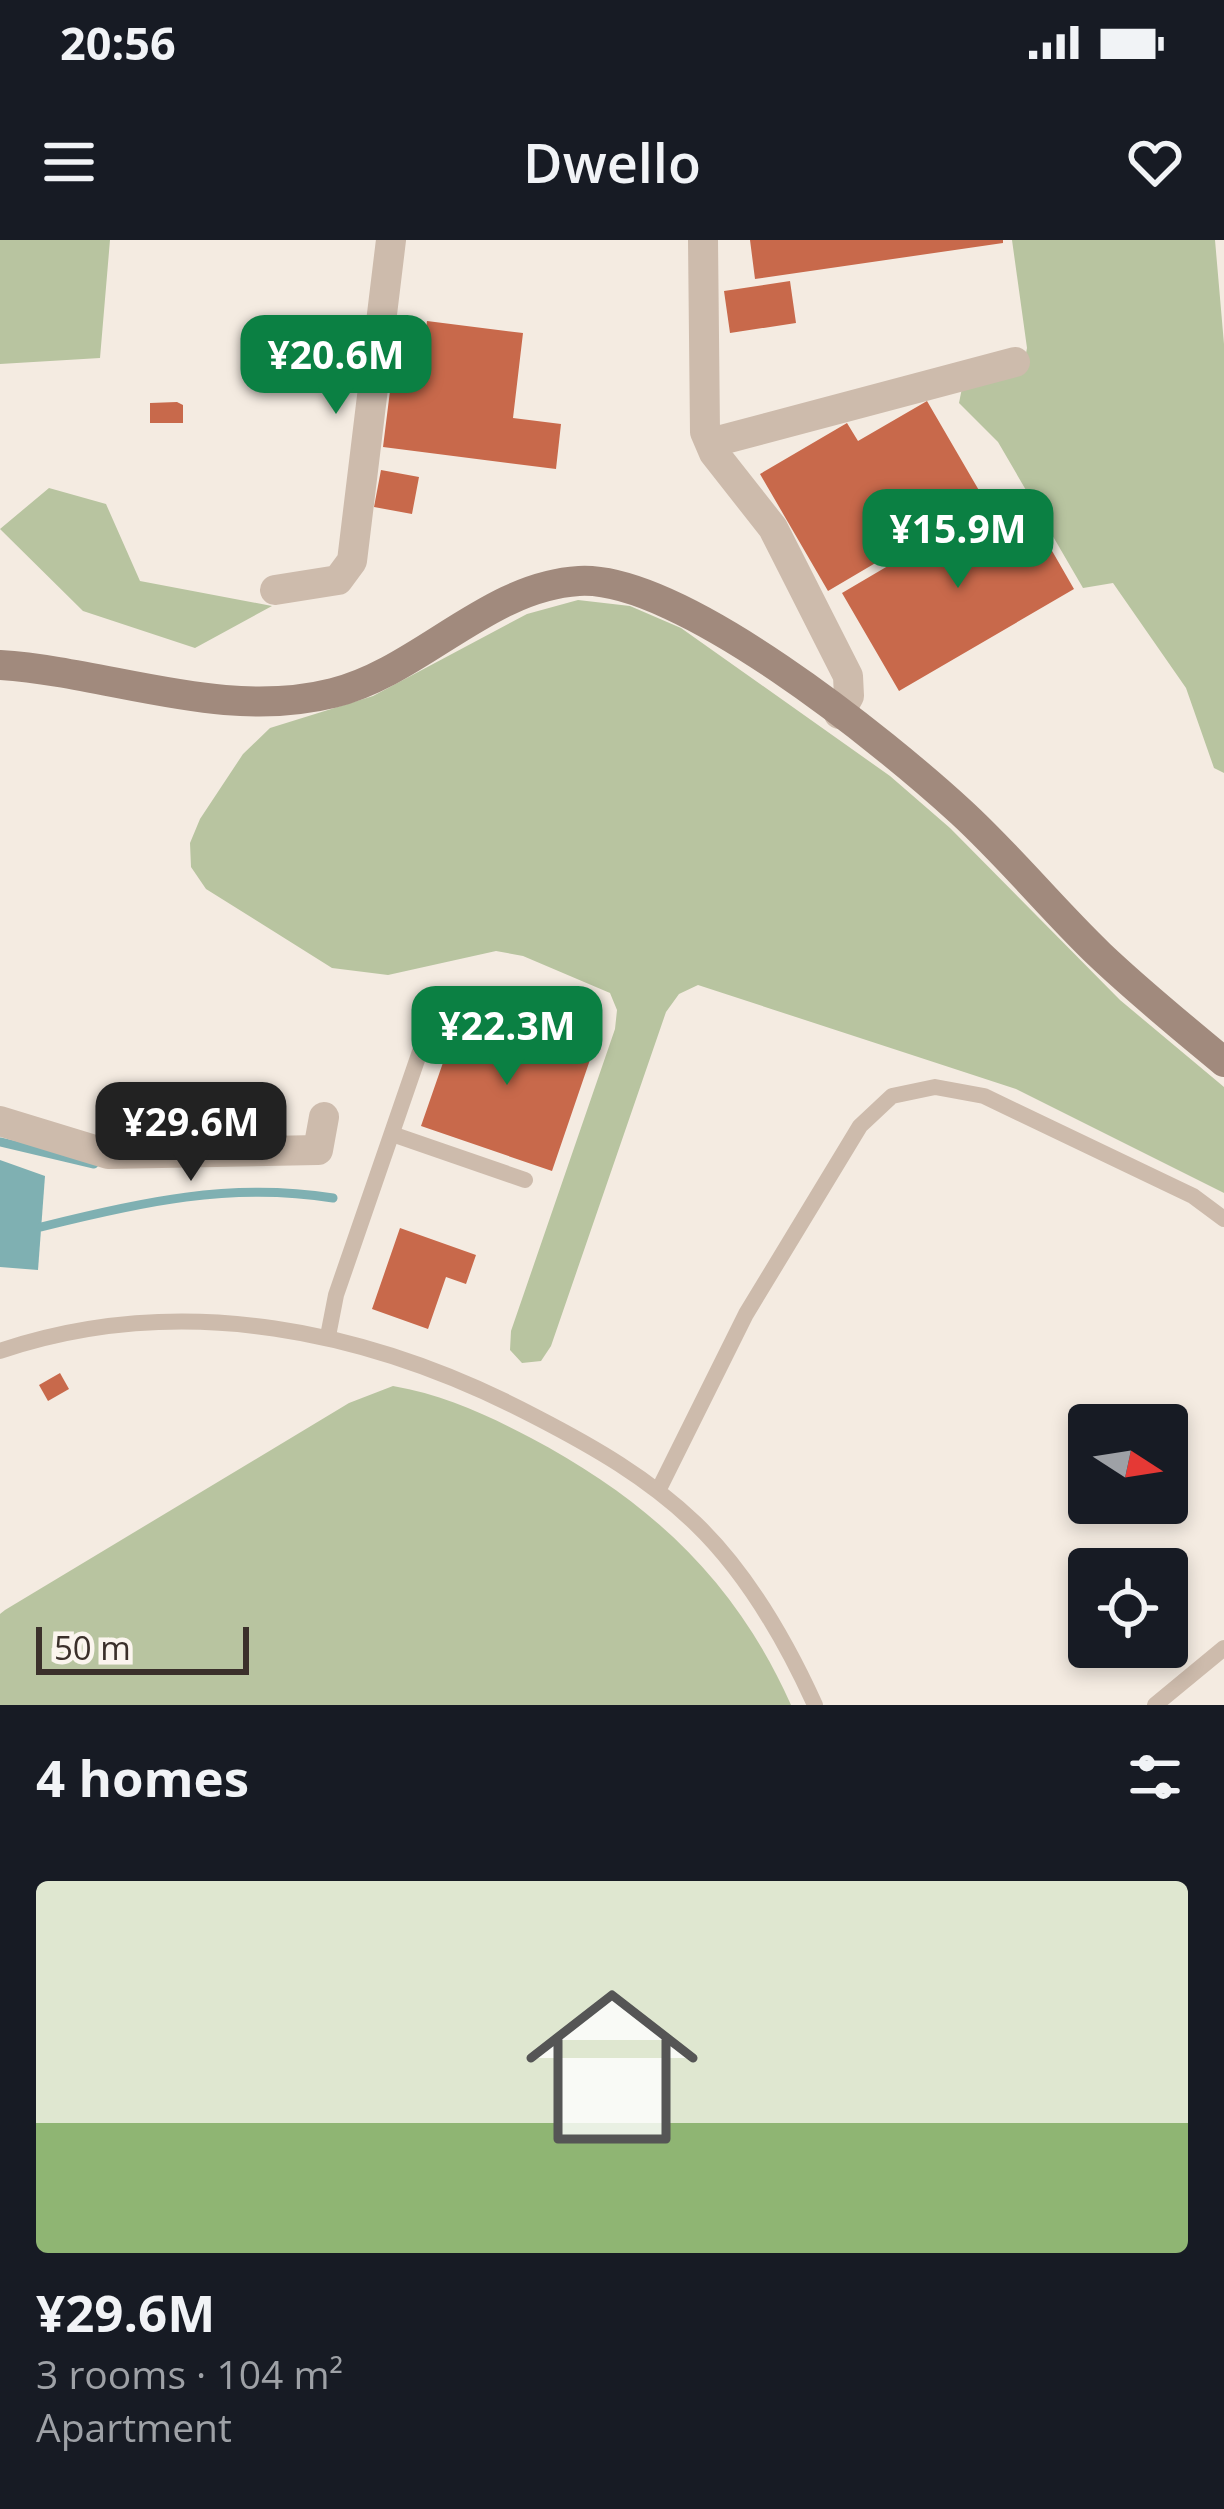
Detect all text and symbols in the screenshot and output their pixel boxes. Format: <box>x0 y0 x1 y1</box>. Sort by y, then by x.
text: 20:56 <box>60 12 176 73</box>
text: Dwello <box>523 125 701 199</box>
icon: menu <box>36 129 102 195</box>
icon: heart <box>1122 129 1188 195</box>
pin: ¥20.6M <box>238 315 434 417</box>
text: ¥20.6M <box>267 327 405 380</box>
pin: ¥15.9M <box>860 489 1056 591</box>
text: ¥15.9M <box>889 501 1027 554</box>
pin: ¥22.3M <box>409 986 605 1088</box>
text: ¥22.3M <box>438 998 576 1051</box>
pin: ¥29.6M <box>93 1082 289 1184</box>
text: ¥29.6M <box>122 1094 260 1147</box>
north arrow <box>1068 1404 1188 1524</box>
map controls <box>1068 1404 1188 1668</box>
button: locate <box>1068 1548 1188 1668</box>
scale bar <box>36 1621 249 1674</box>
text: 50 m <box>54 1625 131 1670</box>
text: 4 homes <box>36 1742 249 1812</box>
icon: filters <box>1122 1744 1188 1810</box>
icon: home <box>504 1959 720 2175</box>
text: ¥29.6M <box>36 2277 215 2347</box>
text: 3 rooms · 104 m² <box>36 2347 343 2400</box>
text: Apartment <box>36 2400 232 2453</box>

